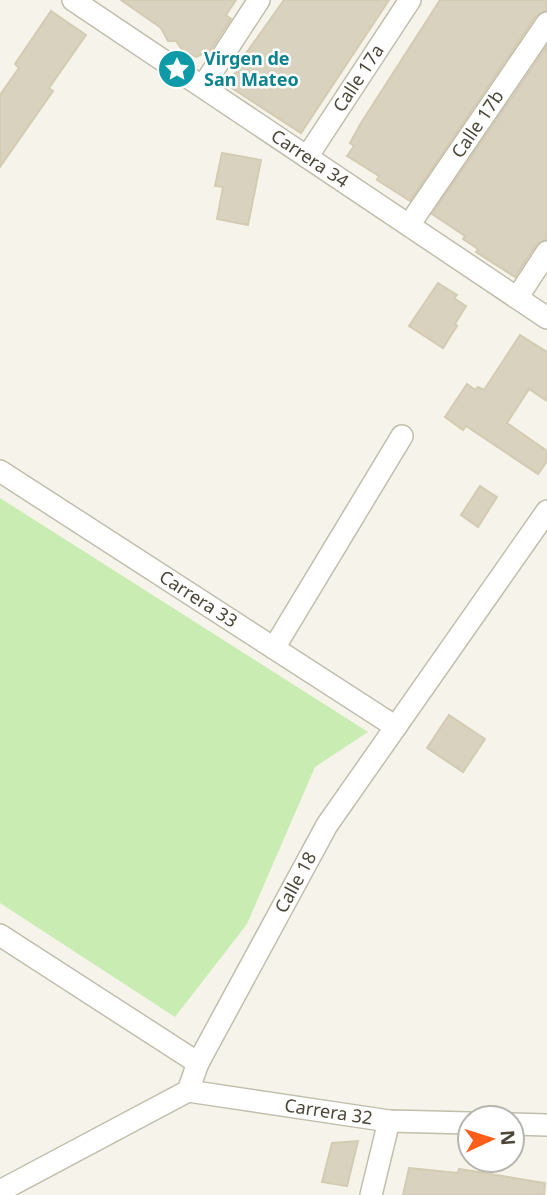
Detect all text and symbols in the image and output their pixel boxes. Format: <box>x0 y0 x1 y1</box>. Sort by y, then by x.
street label: Calle 17a <box>327 39 389 116</box>
place label: Virgen de San Mateo <box>204 46 299 91</box>
place icon: Virgen de San Mateo <box>156 48 198 90</box>
street label: Calle 17b <box>445 85 509 162</box>
street label: Carrera 34 <box>267 123 354 193</box>
street label: Carrera 33 <box>155 564 242 632</box>
street label: Calle 18 <box>269 847 321 917</box>
street label: Carrera 32 <box>283 1093 374 1129</box>
north arrow <box>456 1104 526 1174</box>
text: N <box>494 1129 521 1146</box>

